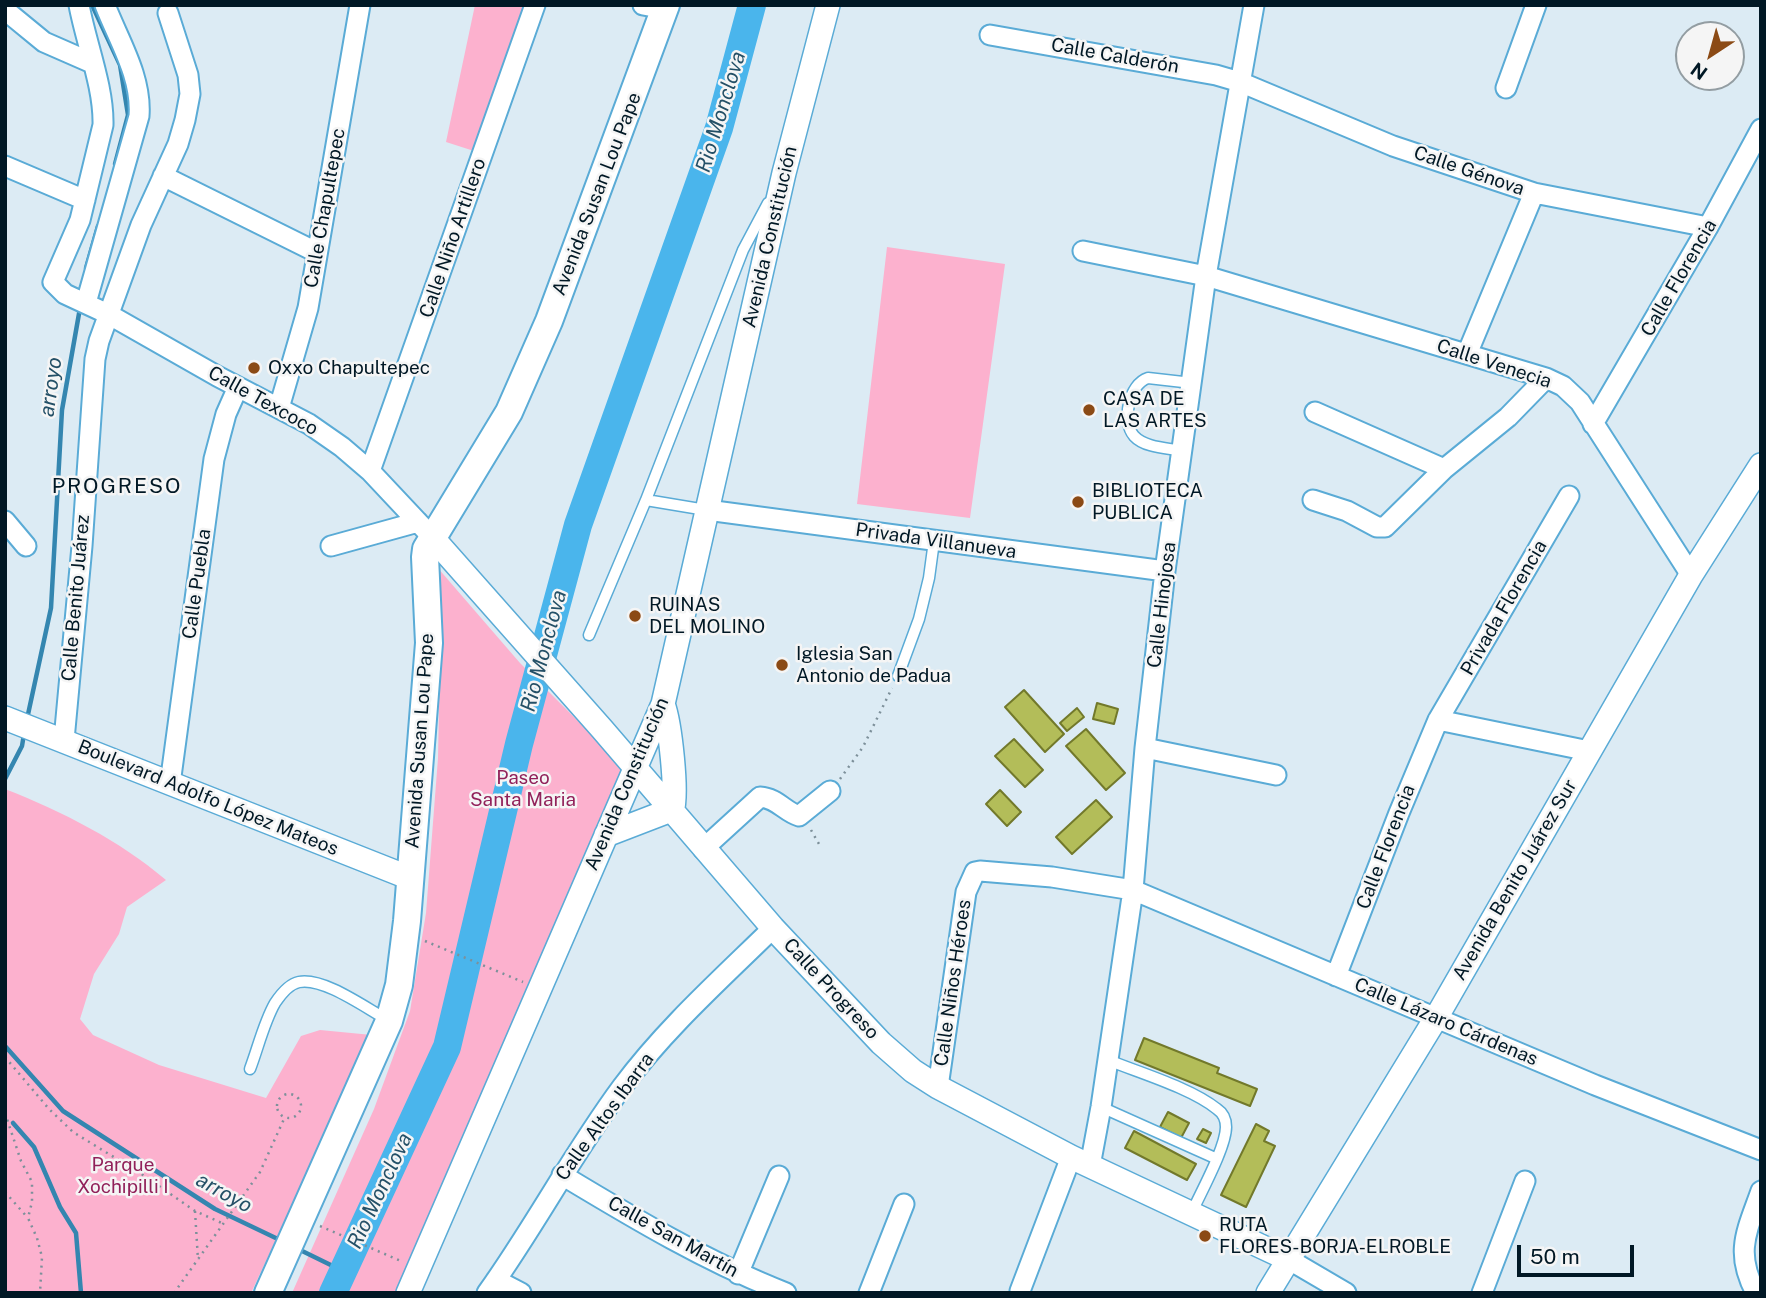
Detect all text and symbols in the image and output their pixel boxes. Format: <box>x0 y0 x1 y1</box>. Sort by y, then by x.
north arrow <box>1675 21 1745 91</box>
street label: Calle Calderón <box>1049 34 1181 78</box>
water label: Rio Monclova <box>691 49 751 175</box>
text: N <box>1686 58 1711 85</box>
street label: Avenida Susan Lou Pape <box>548 89 646 299</box>
street label: Calle Chapultepec <box>300 126 350 290</box>
street label: Calle Génova <box>1411 141 1527 201</box>
street label: Avenida Constitución <box>738 144 802 330</box>
street label: Calle Niño Artillero <box>415 155 491 321</box>
street label: Calle Florencia <box>1636 215 1722 341</box>
street label: Calle Venecia <box>1434 335 1554 393</box>
water label: arroyo <box>34 356 68 418</box>
place label: Oxxo Chapultepec <box>268 357 430 379</box>
marker: Oxxo Chapultepec <box>246 360 262 376</box>
street label: Calle Texcoco <box>204 361 322 441</box>
place label: CASA DE LAS ARTES <box>1103 388 1207 432</box>
marker: CASA DE LAS ARTES <box>1081 402 1097 418</box>
district label: PROGRESO <box>53 474 181 500</box>
place label: BIBLIOTECA PUBLICA <box>1092 480 1203 524</box>
marker: BIBLIOTECA PUBLICA <box>1070 494 1086 510</box>
street label: Calle Benito Juárez <box>57 514 95 682</box>
street label: Privada Villanueva <box>854 518 1018 564</box>
street label: Calle Puebla <box>178 527 216 641</box>
street label: Privada Florencia <box>1456 536 1552 680</box>
street label: Calle Hinojosa <box>1143 541 1181 669</box>
water label: Rio Monclova <box>516 587 572 715</box>
place label: RUINAS DEL MOLINO <box>649 594 765 638</box>
marker: RUINAS DEL MOLINO <box>627 608 643 624</box>
street label: Avenida Susan Lou Pape <box>401 633 439 849</box>
place label: Iglesia San Antonio de Padua <box>796 643 951 687</box>
marker: Iglesia San Antonio de Padua <box>774 657 790 673</box>
street label: Avenida Constitución <box>580 694 674 874</box>
street label: Boulevard Adolfo López Mateos <box>74 735 342 861</box>
park label: Paseo Santa Maria <box>470 767 576 811</box>
street label: Avenida Benito Juárez Sur <box>1448 776 1582 984</box>
street label: Calle Florencia <box>1352 782 1420 912</box>
street label: Calle Niños Héroes <box>930 898 976 1068</box>
street label: Calle Progreso <box>778 934 884 1044</box>
street label: Calle Lázaro Cárdenas <box>1351 973 1541 1071</box>
street label: Calle Altos Ibarra <box>551 1049 659 1185</box>
water label: Rio Monclova <box>342 1129 418 1253</box>
park label: Parque Xochipilli I <box>77 1154 169 1198</box>
water label: arroyo <box>192 1167 256 1219</box>
street label: Calle San Martín <box>604 1192 742 1282</box>
place label: RUTA FLORES-BORJA-ELROBLE <box>1219 1214 1451 1258</box>
marker: RUTA FLORES-BORJA-ELROBLE <box>1197 1228 1213 1244</box>
scale bar <box>1521 1232 1638 1276</box>
text: 50 m <box>1530 1244 1580 1269</box>

